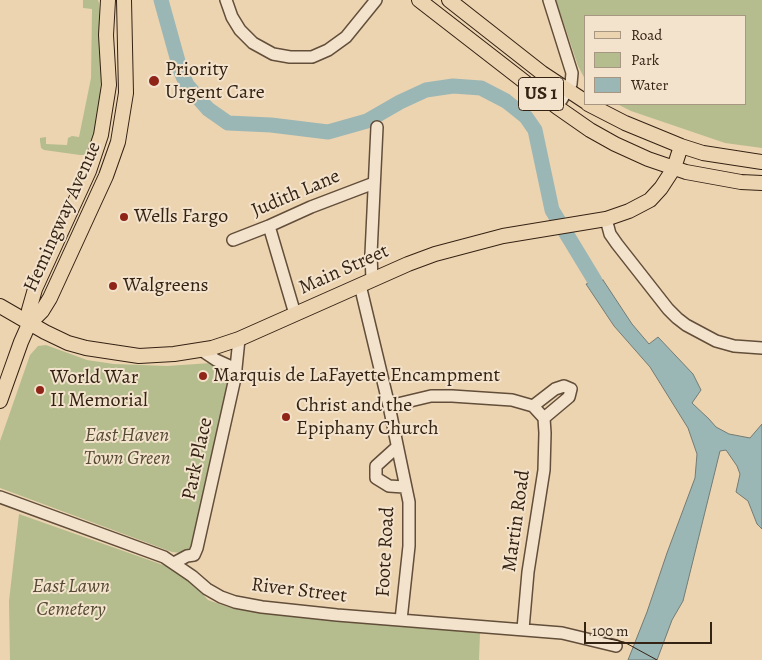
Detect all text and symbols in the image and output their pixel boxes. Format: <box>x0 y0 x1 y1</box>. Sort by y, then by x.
legend <box>584 15 747 105</box>
text: Road <box>631 25 662 45</box>
text: Park <box>631 50 659 70</box>
place label: Priority Urgent Care <box>165 58 265 105</box>
marker: Priority Urgent Care <box>147 74 161 88</box>
text: Water <box>631 75 668 95</box>
road number: US 1 <box>518 78 564 110</box>
street label: Hemingway Avenue <box>19 138 107 296</box>
street label: Judith Lane <box>248 165 344 223</box>
place label: Wells Fargo <box>134 205 228 229</box>
marker: Wells Fargo <box>118 211 130 223</box>
street label: Main Street <box>295 240 393 300</box>
place label: Walgreens <box>123 274 209 298</box>
marker: Walgreens <box>107 280 119 292</box>
place label: Marquis de LaFayette Encampment <box>213 364 500 388</box>
place label: World War II Memorial <box>50 366 148 413</box>
marker: Marquis de LaFayette Encampment <box>197 370 209 382</box>
marker: World War II Memorial <box>34 384 46 396</box>
place label: Christ and the Epiphany Church <box>296 394 439 441</box>
marker: Christ and the Epiphany Church <box>280 411 292 423</box>
street label: Park Place <box>178 415 218 503</box>
park label: East Haven Town Green <box>84 424 170 471</box>
street label: Martin Road <box>498 469 536 573</box>
street label: Foote Road <box>372 506 400 598</box>
street label: River Street <box>250 573 348 609</box>
park label: East Lawn Cemetery <box>32 575 110 622</box>
scale bar <box>587 612 714 644</box>
text: 100 m <box>592 621 629 641</box>

